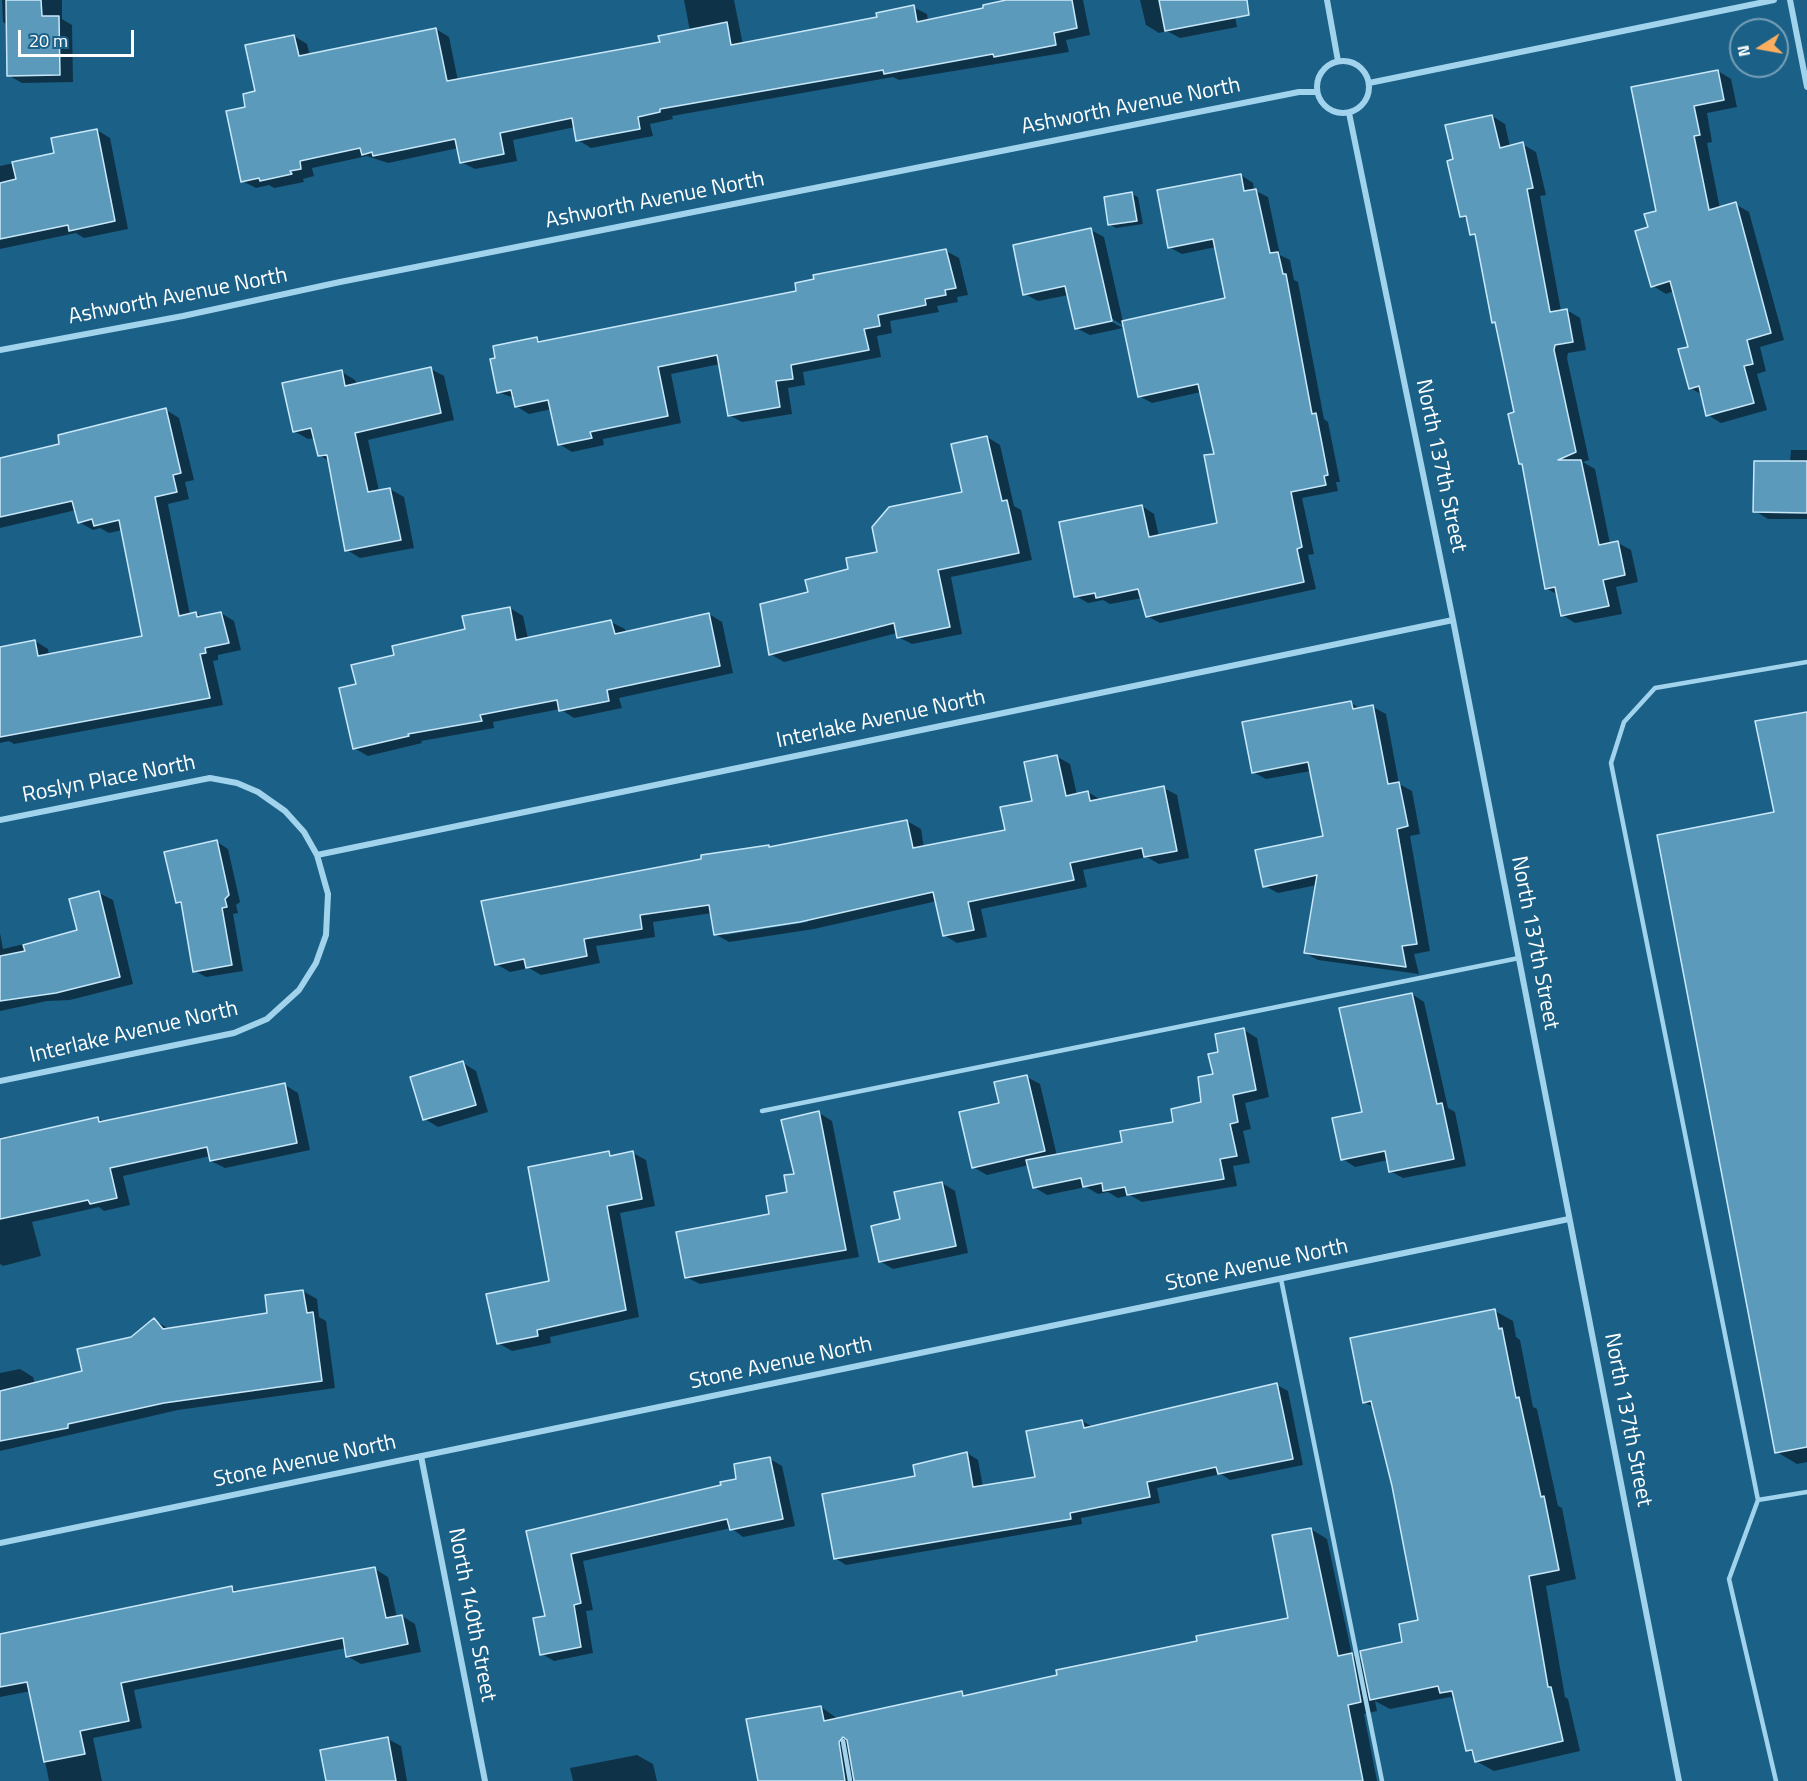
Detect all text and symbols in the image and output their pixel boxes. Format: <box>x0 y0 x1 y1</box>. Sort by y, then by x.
scale bar <box>21 18 136 56</box>
north arrow <box>1729 18 1789 78</box>
text: 20 m <box>29 27 68 54</box>
text: N <box>1730 43 1756 59</box>
street label: Ashworth Avenue North <box>1019 73 1243 141</box>
street label: Ashworth Avenue North <box>543 167 767 235</box>
street label: Ashworth Avenue North <box>66 263 290 331</box>
street label: North 137th Street <box>1409 377 1471 555</box>
street label: Interlake Avenue North <box>774 685 988 755</box>
street label: Roslyn Place North <box>20 750 198 810</box>
street label: North 137th Street <box>1504 854 1564 1032</box>
street label: Interlake Avenue North <box>27 996 241 1070</box>
street label: Stone Avenue North <box>1163 1234 1351 1298</box>
street label: North 137th Street <box>1597 1331 1657 1509</box>
street label: Stone Avenue North <box>687 1332 875 1396</box>
street label: Stone Avenue North <box>211 1430 399 1494</box>
street label: North 140th Street <box>441 1526 501 1704</box>

